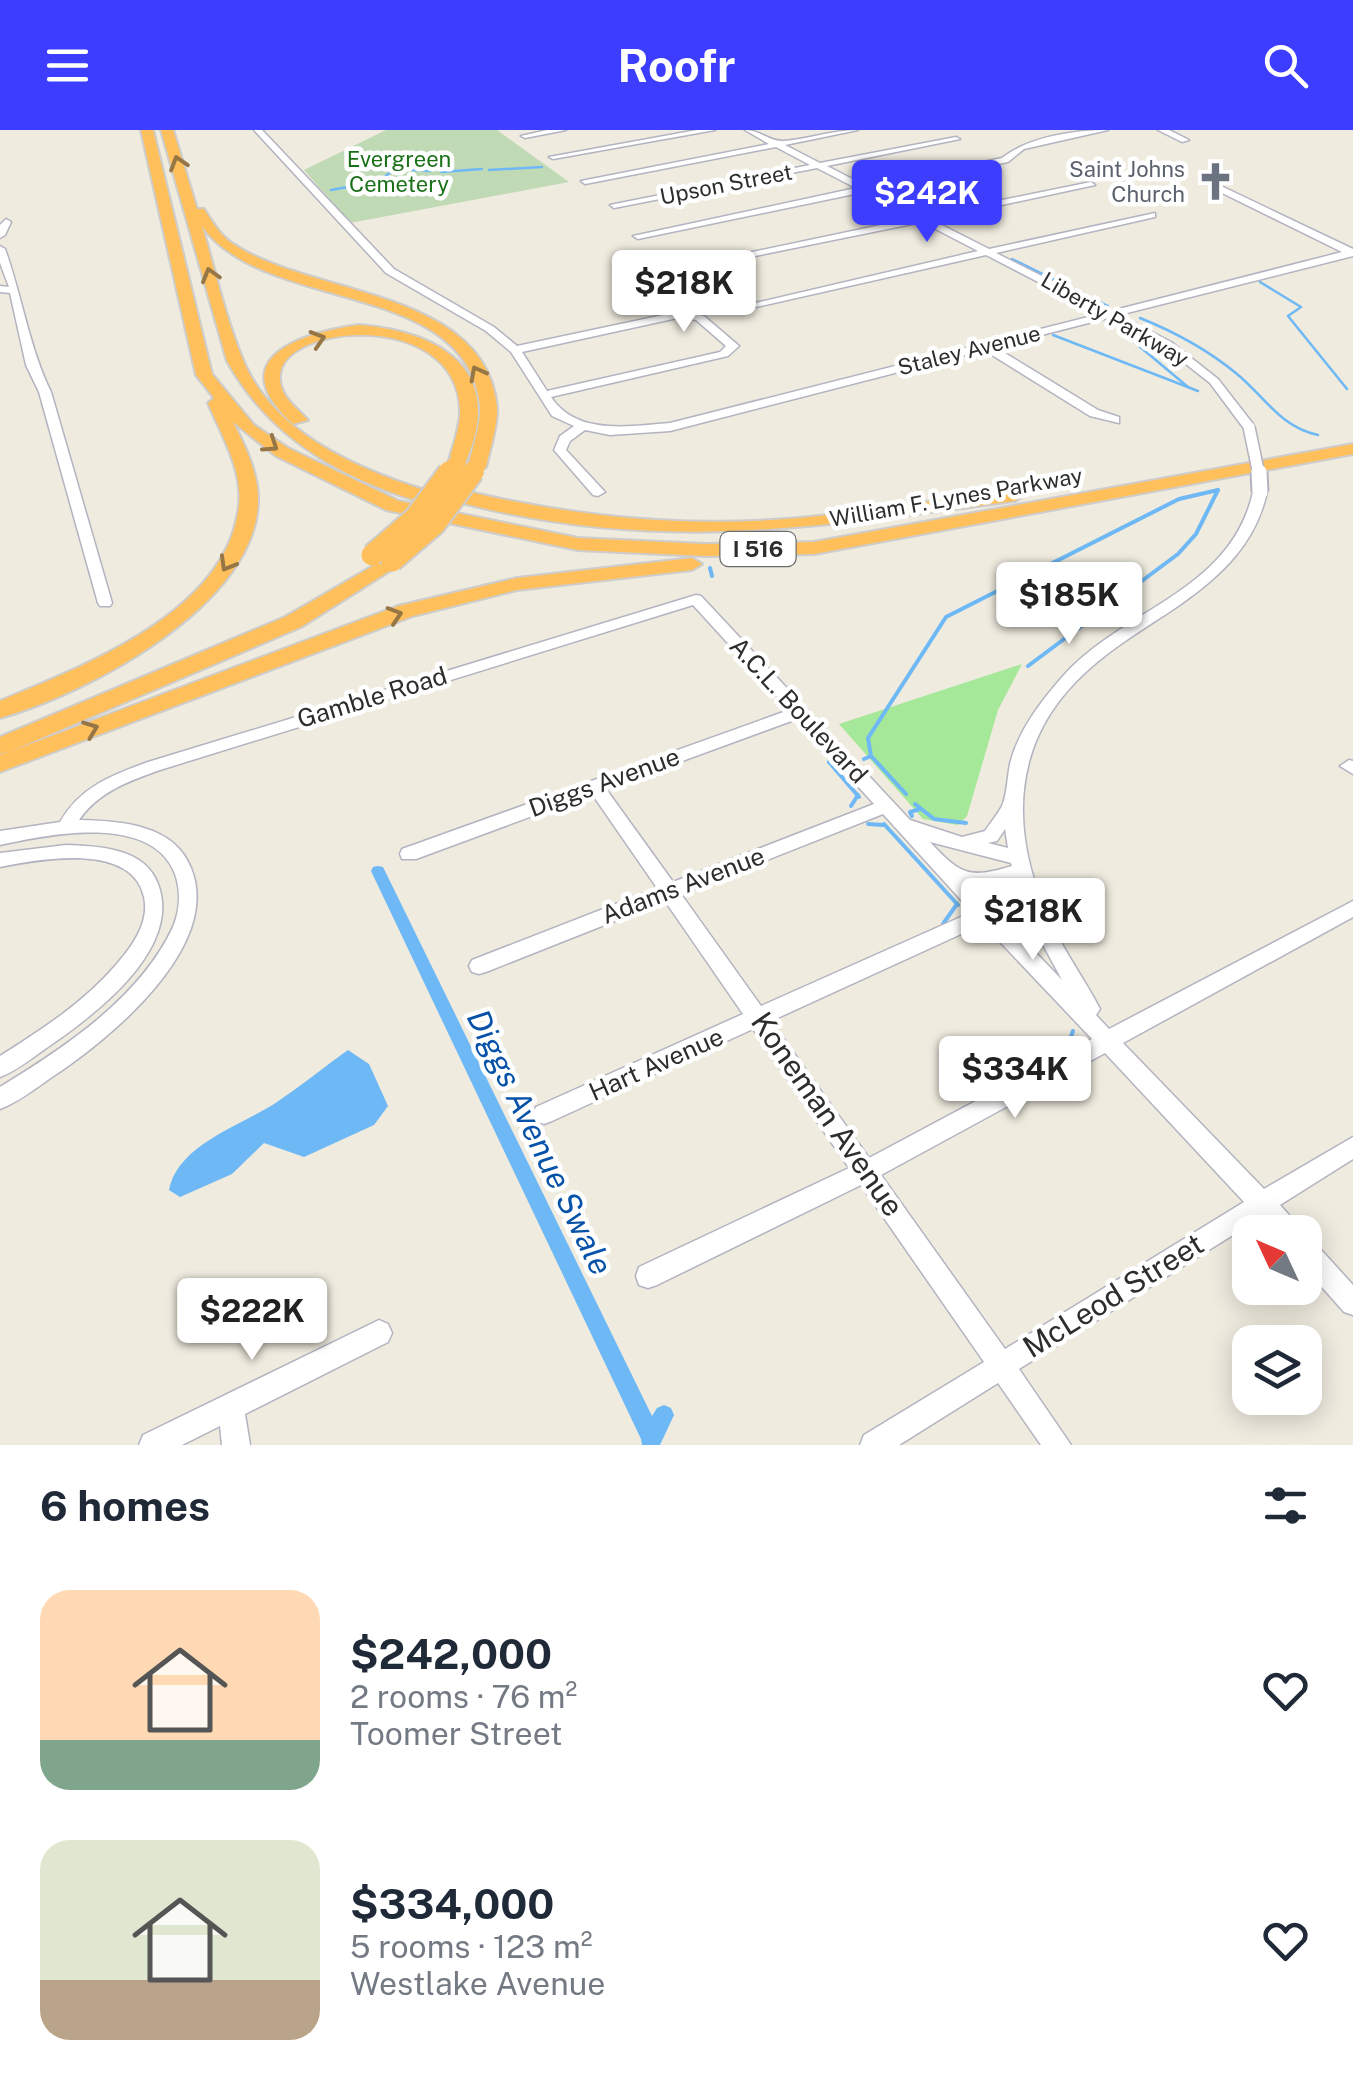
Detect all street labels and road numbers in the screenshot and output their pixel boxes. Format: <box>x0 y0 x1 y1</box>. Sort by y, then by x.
street label: Upson Street <box>658 158 794 210</box>
street label: Liberty Parkway <box>1037 266 1193 372</box>
street label: Staley Avenue <box>895 320 1043 380</box>
street label: William F. Lynes Parkway <box>828 462 1085 532</box>
road number: I 516 <box>720 532 796 566</box>
street label: A.C.L. Boulevard <box>724 631 874 789</box>
street label: Gamble Road <box>294 660 450 734</box>
street label: Diggs Avenue <box>524 741 684 823</box>
street label: Adams Avenue <box>597 840 769 930</box>
street label: Koneman Avenue <box>744 1005 912 1223</box>
street label: Hart Avenue <box>584 1021 728 1107</box>
street label: McLeod Street <box>1016 1225 1210 1365</box>

